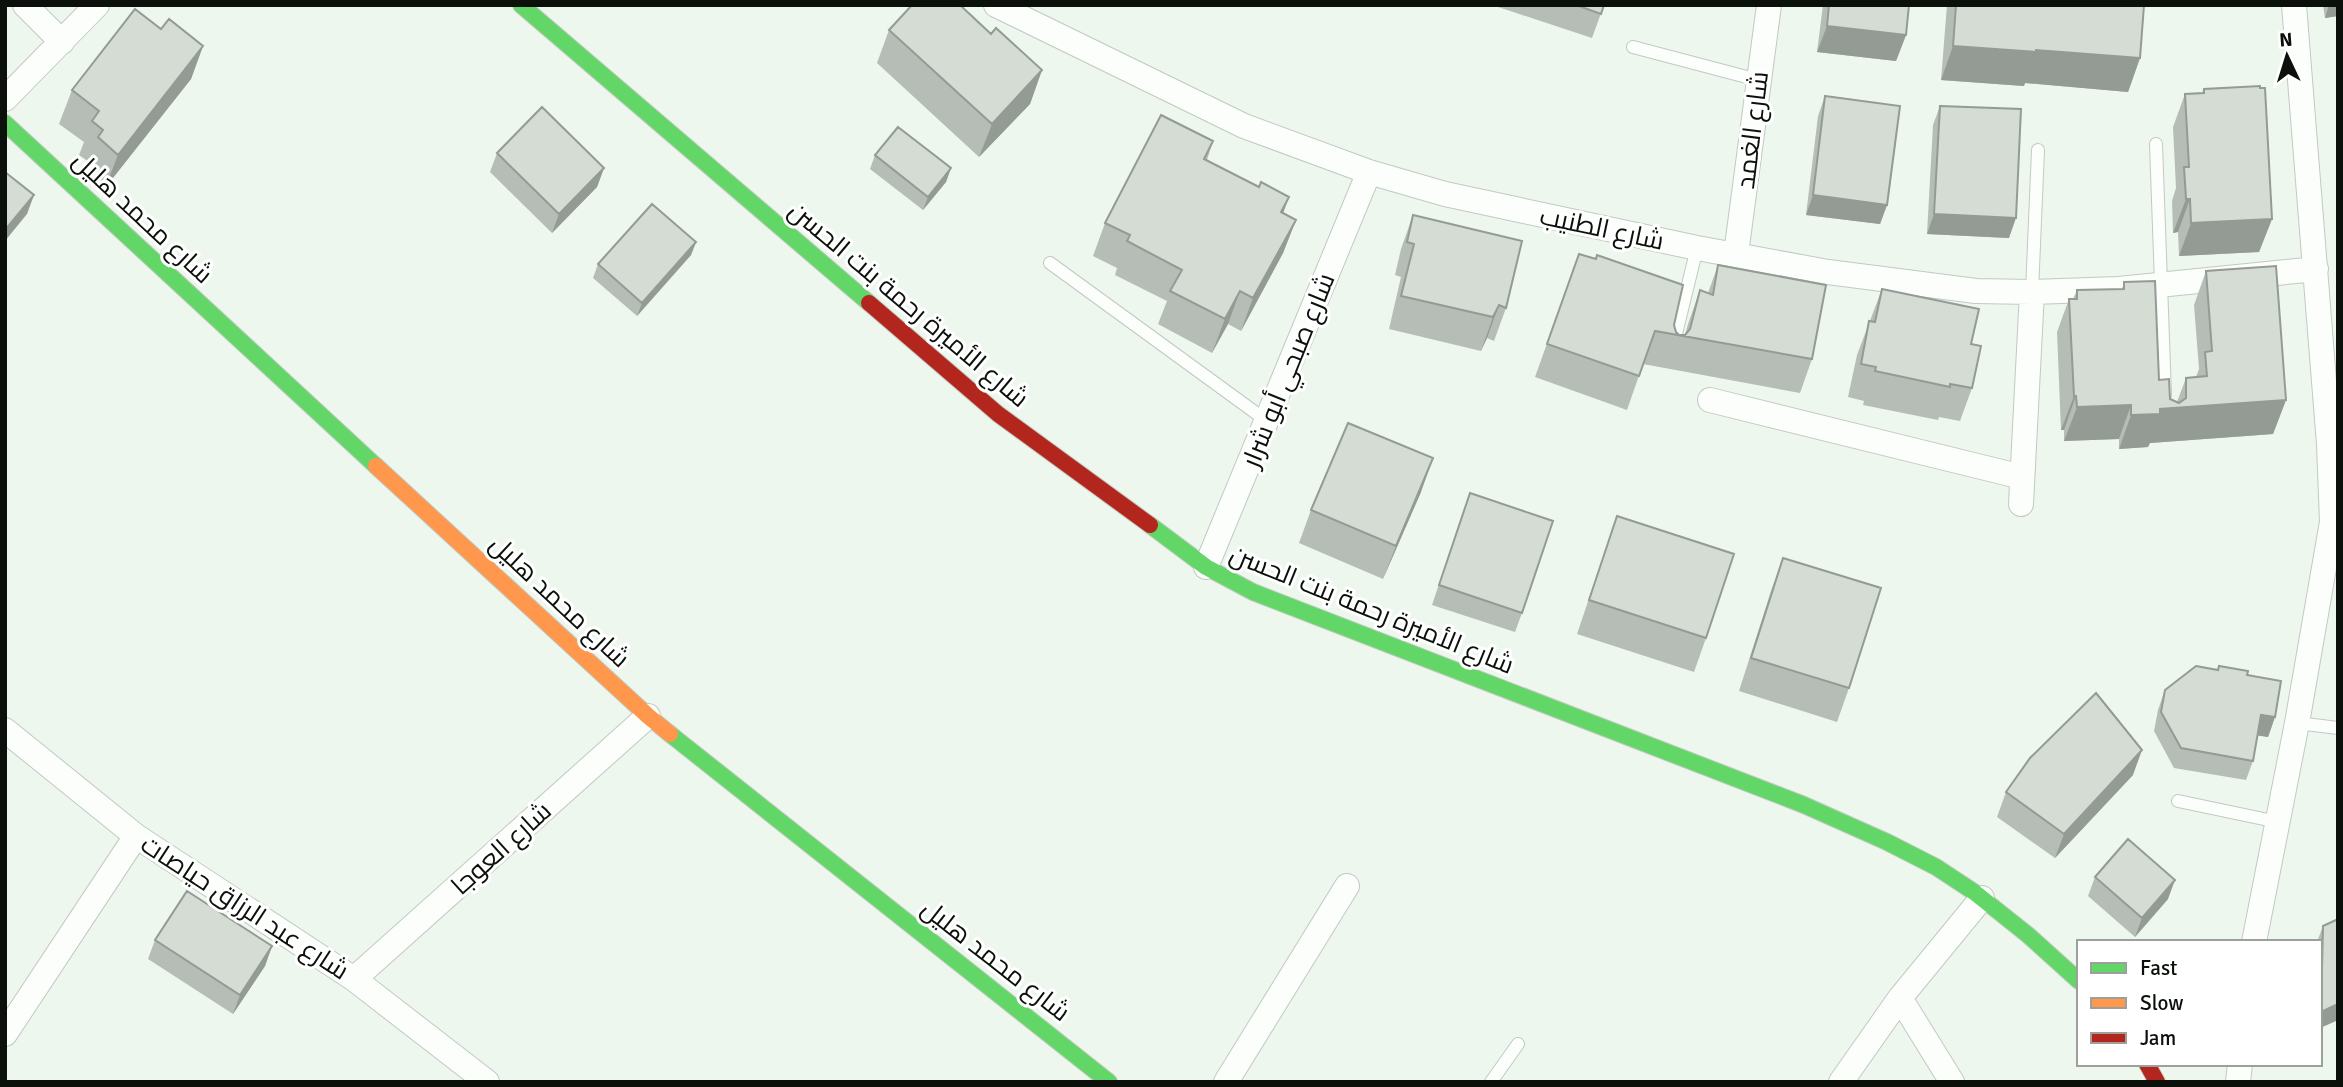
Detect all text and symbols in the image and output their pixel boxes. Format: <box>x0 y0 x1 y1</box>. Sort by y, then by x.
north arrow <box>2252 21 2322 91</box>
text: N <box>2278 28 2293 52</box>
street label: شارع الغمد <box>1730 69 1776 191</box>
street label: شارع محمد هليل <box>66 145 219 291</box>
street label: شارع الأميرة رحمة بنت الحسن <box>782 195 1035 415</box>
street label: شارع الطنيب <box>1537 200 1667 258</box>
street label: شارع صبحي أبو شرار <box>1233 268 1346 476</box>
street label: شارع محمد هليل <box>483 529 636 675</box>
street label: شارع الأميرة رحمة بنت الحسن <box>1225 538 1518 682</box>
street label: شارع العوجا <box>445 795 558 902</box>
street label: شارع عبد الرزاق حياصات <box>134 829 355 987</box>
street label: شارع محمد هليل <box>915 893 1076 1029</box>
legend <box>2077 940 2322 1066</box>
text: Fast <box>2140 955 2177 981</box>
text: Slow <box>2140 990 2184 1016</box>
text: Jam <box>2140 1025 2176 1051</box>

